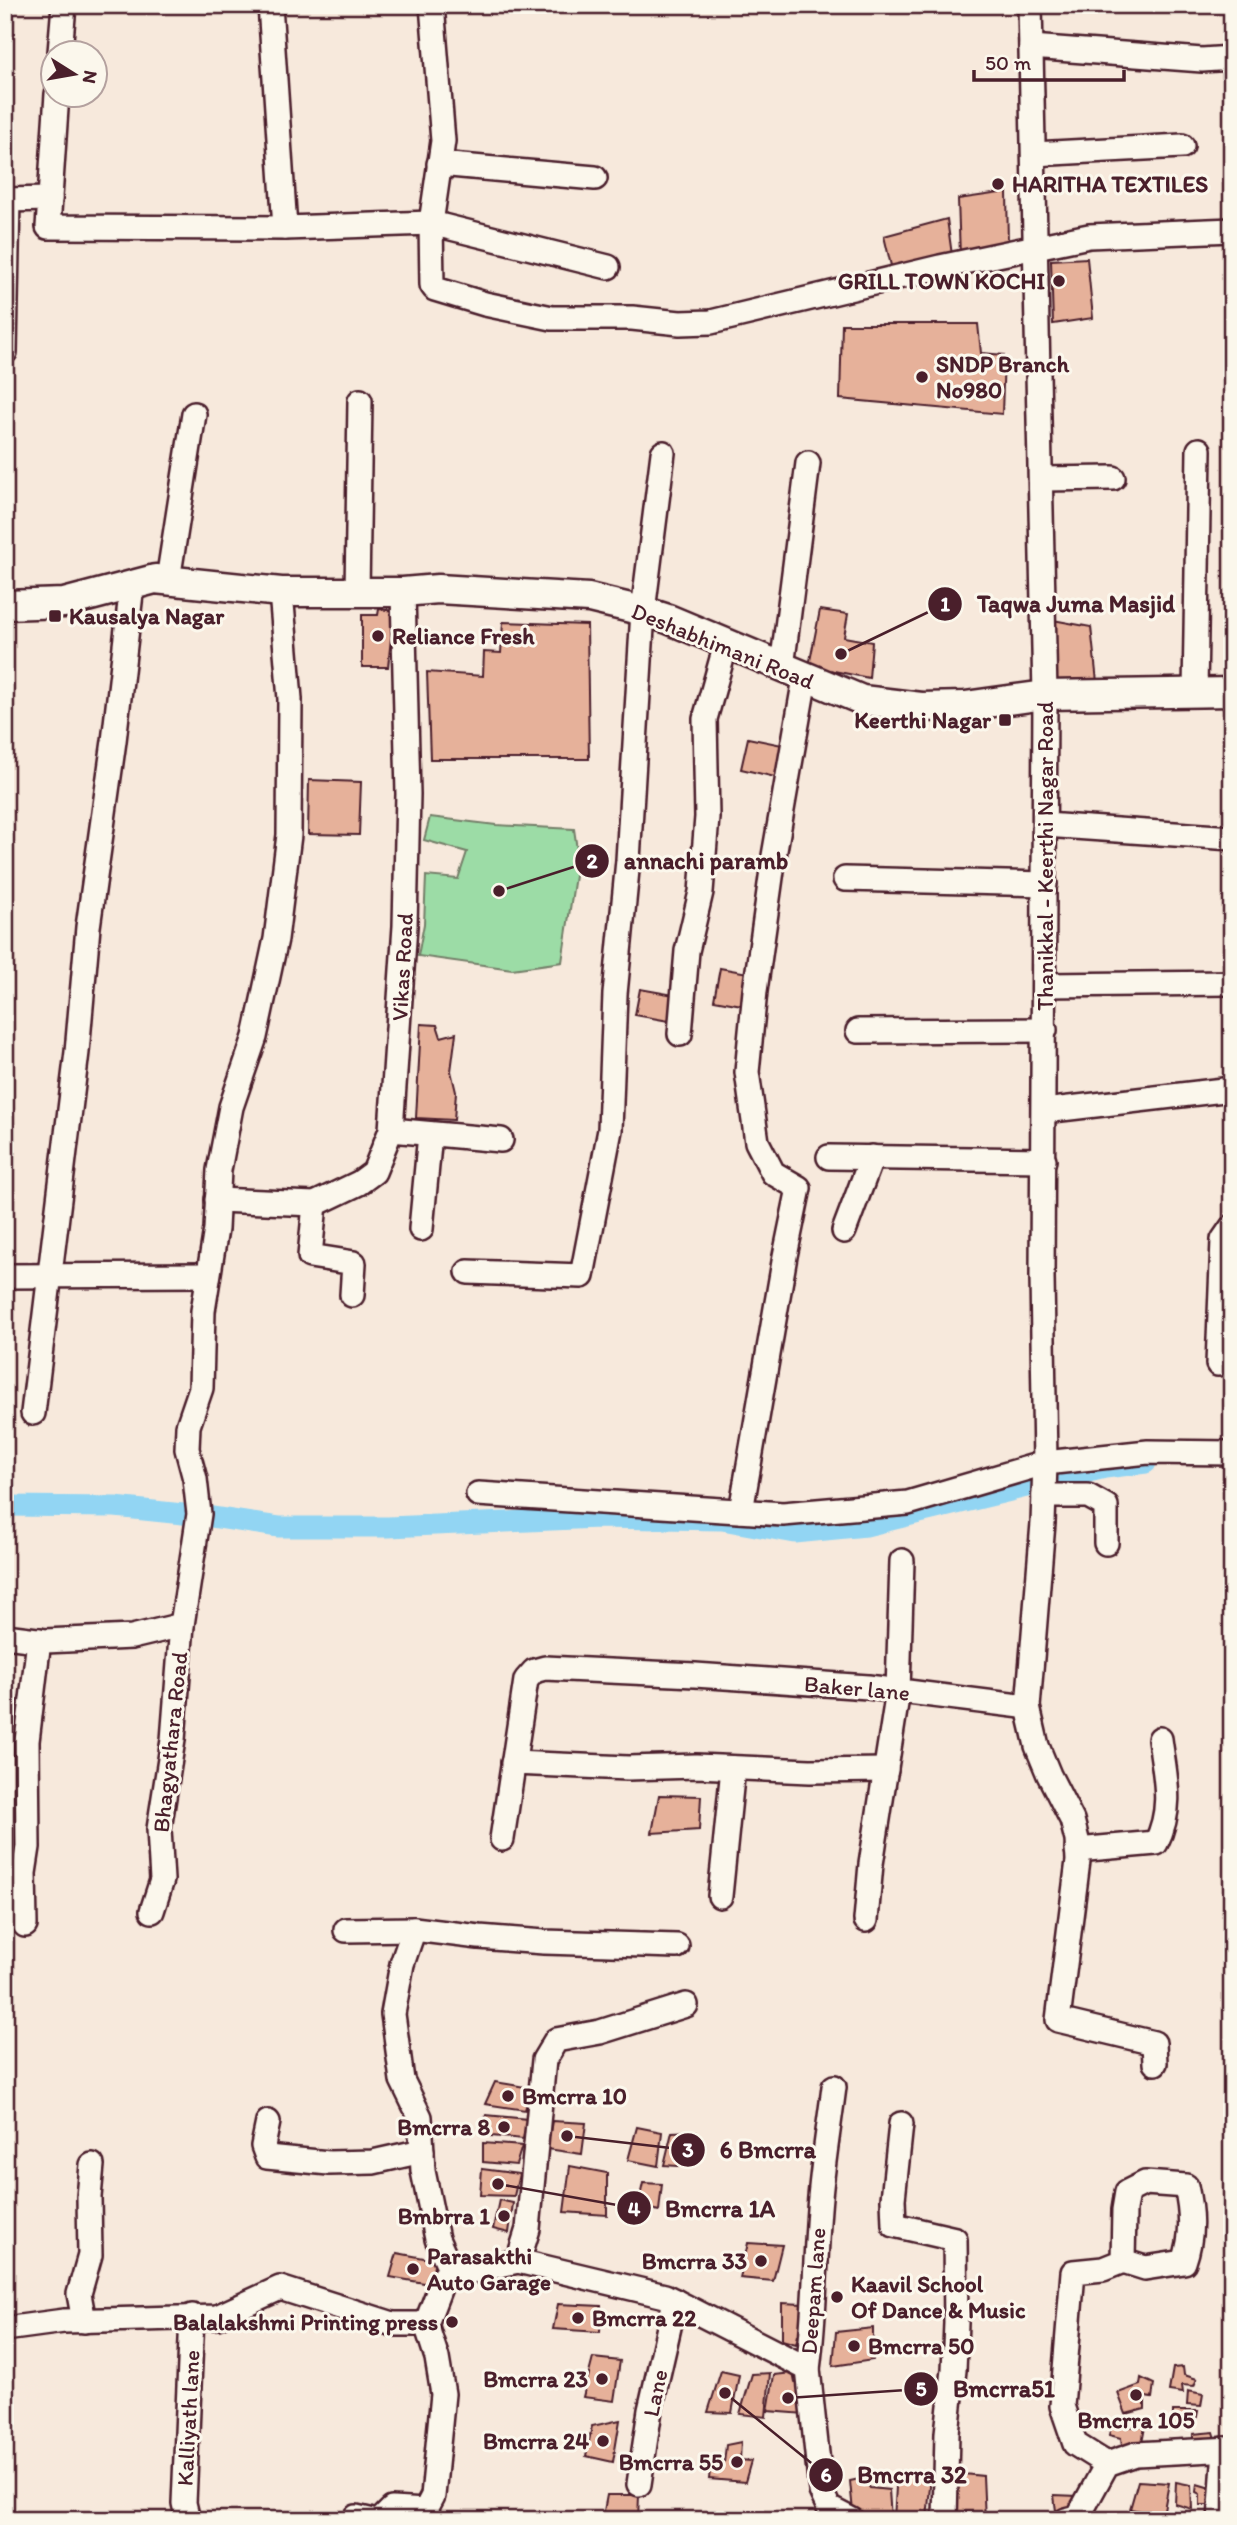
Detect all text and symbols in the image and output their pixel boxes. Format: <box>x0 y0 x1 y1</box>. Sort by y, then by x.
north arrow <box>38 38 108 108</box>
scale bar <box>974 38 1125 82</box>
text: 50 m <box>985 50 1032 75</box>
text: N <box>78 69 103 86</box>
place label: HARITHA TEXTILES <box>1012 170 1208 198</box>
marker: HARITHA TEXTILES <box>990 176 1006 192</box>
place label: GRILL TOWN KOCHI <box>838 267 1045 295</box>
marker: GRILL TOWN KOCHI <box>1051 273 1067 289</box>
place label: SNDP Branch No980 <box>936 350 1070 404</box>
marker: SNDP Branch No980 <box>914 369 930 385</box>
callout: Taqwa Juma Masjid <box>928 582 1190 627</box>
text: Taqwa Juma Masjid <box>976 589 1176 619</box>
text: 1 <box>940 591 950 616</box>
street label: Deshabhimani Road <box>628 597 819 696</box>
place label: Kausalya Nagar <box>69 602 225 630</box>
marker: Kausalya Nagar <box>47 608 63 624</box>
place label: Reliance Fresh <box>392 622 535 650</box>
marker: Reliance Fresh <box>370 628 386 644</box>
street label: Thanikkal - Keerthi Nagar Road <box>1031 701 1059 1011</box>
place label: Keerthi Nagar <box>854 706 991 734</box>
marker: Keerthi Nagar <box>997 712 1013 728</box>
callout: annachi paramb <box>574 838 802 883</box>
text: annachi paramb <box>624 846 788 876</box>
text: 2 <box>586 848 598 873</box>
street label: Vikas Road <box>385 912 419 1022</box>
street label: Bhagyathara Road <box>147 1650 193 1834</box>
street label: Baker lane <box>803 1669 911 1707</box>
place label: Bmcrra 10 <box>522 2082 627 2110</box>
marker: Bmcrra 10 <box>500 2088 516 2104</box>
place label: Bmcrra 8 <box>397 2113 490 2141</box>
marker: Bmcrra 8 <box>496 2119 512 2135</box>
callout: 6 Bmcrra <box>671 2127 830 2172</box>
text: 6 Bmcrra <box>720 2135 817 2164</box>
text: 3 <box>682 2137 694 2162</box>
callout: Bmcrra 1A <box>616 2186 789 2231</box>
text: Bmcrra 1A <box>665 2194 776 2223</box>
text: 4 <box>628 2196 641 2221</box>
place label: Bmbrra 1 <box>398 2202 490 2230</box>
marker: Bmbrra 1 <box>496 2208 512 2224</box>
street label: Deepam lane <box>795 2227 831 2355</box>
place label: Parasakthi Auto Garage <box>426 2242 551 2296</box>
place label: Bmcrra 33 <box>642 2247 747 2275</box>
marker: Bmcrra 33 <box>753 2253 769 2269</box>
marker: Parasakthi Auto Garage <box>405 2261 421 2277</box>
place label: Kaavil School Of Dance & Music <box>851 2270 1026 2324</box>
marker: Kaavil School Of Dance & Music <box>829 2289 845 2305</box>
place label: Bmcrra 22 <box>592 2304 697 2332</box>
place label: Balalakshmi Printing press <box>173 2308 438 2336</box>
marker: Bmcrra 22 <box>570 2310 586 2326</box>
marker: Balalakshmi Printing press <box>444 2314 460 2330</box>
place label: Bmcrra 50 <box>868 2332 974 2360</box>
marker: Bmcrra 50 <box>846 2338 862 2354</box>
street label: Kalliyath lane <box>170 2349 206 2487</box>
place label: Bmcrra 23 <box>483 2365 588 2393</box>
street label: Lane <box>636 2367 674 2419</box>
callout: Bmcrra51 <box>904 2367 1069 2412</box>
marker: Bmcrra 23 <box>594 2371 610 2387</box>
text: Bmcrra51 <box>953 2374 1056 2403</box>
text: 5 <box>915 2376 927 2401</box>
marker: Bmcrra 105 <box>1128 2387 1144 2403</box>
place label: Bmcrra 105 <box>1077 2406 1195 2434</box>
place label: Bmcrra 24 <box>483 2427 589 2455</box>
marker: Bmcrra 24 <box>595 2433 611 2449</box>
place label: Bmcrra 55 <box>619 2448 723 2476</box>
callout: Bmcrra 32 <box>808 2452 981 2497</box>
marker: Bmcrra 55 <box>729 2454 745 2470</box>
text: Bmcrra 32 <box>857 2460 967 2489</box>
text: 6 <box>820 2462 832 2487</box>

